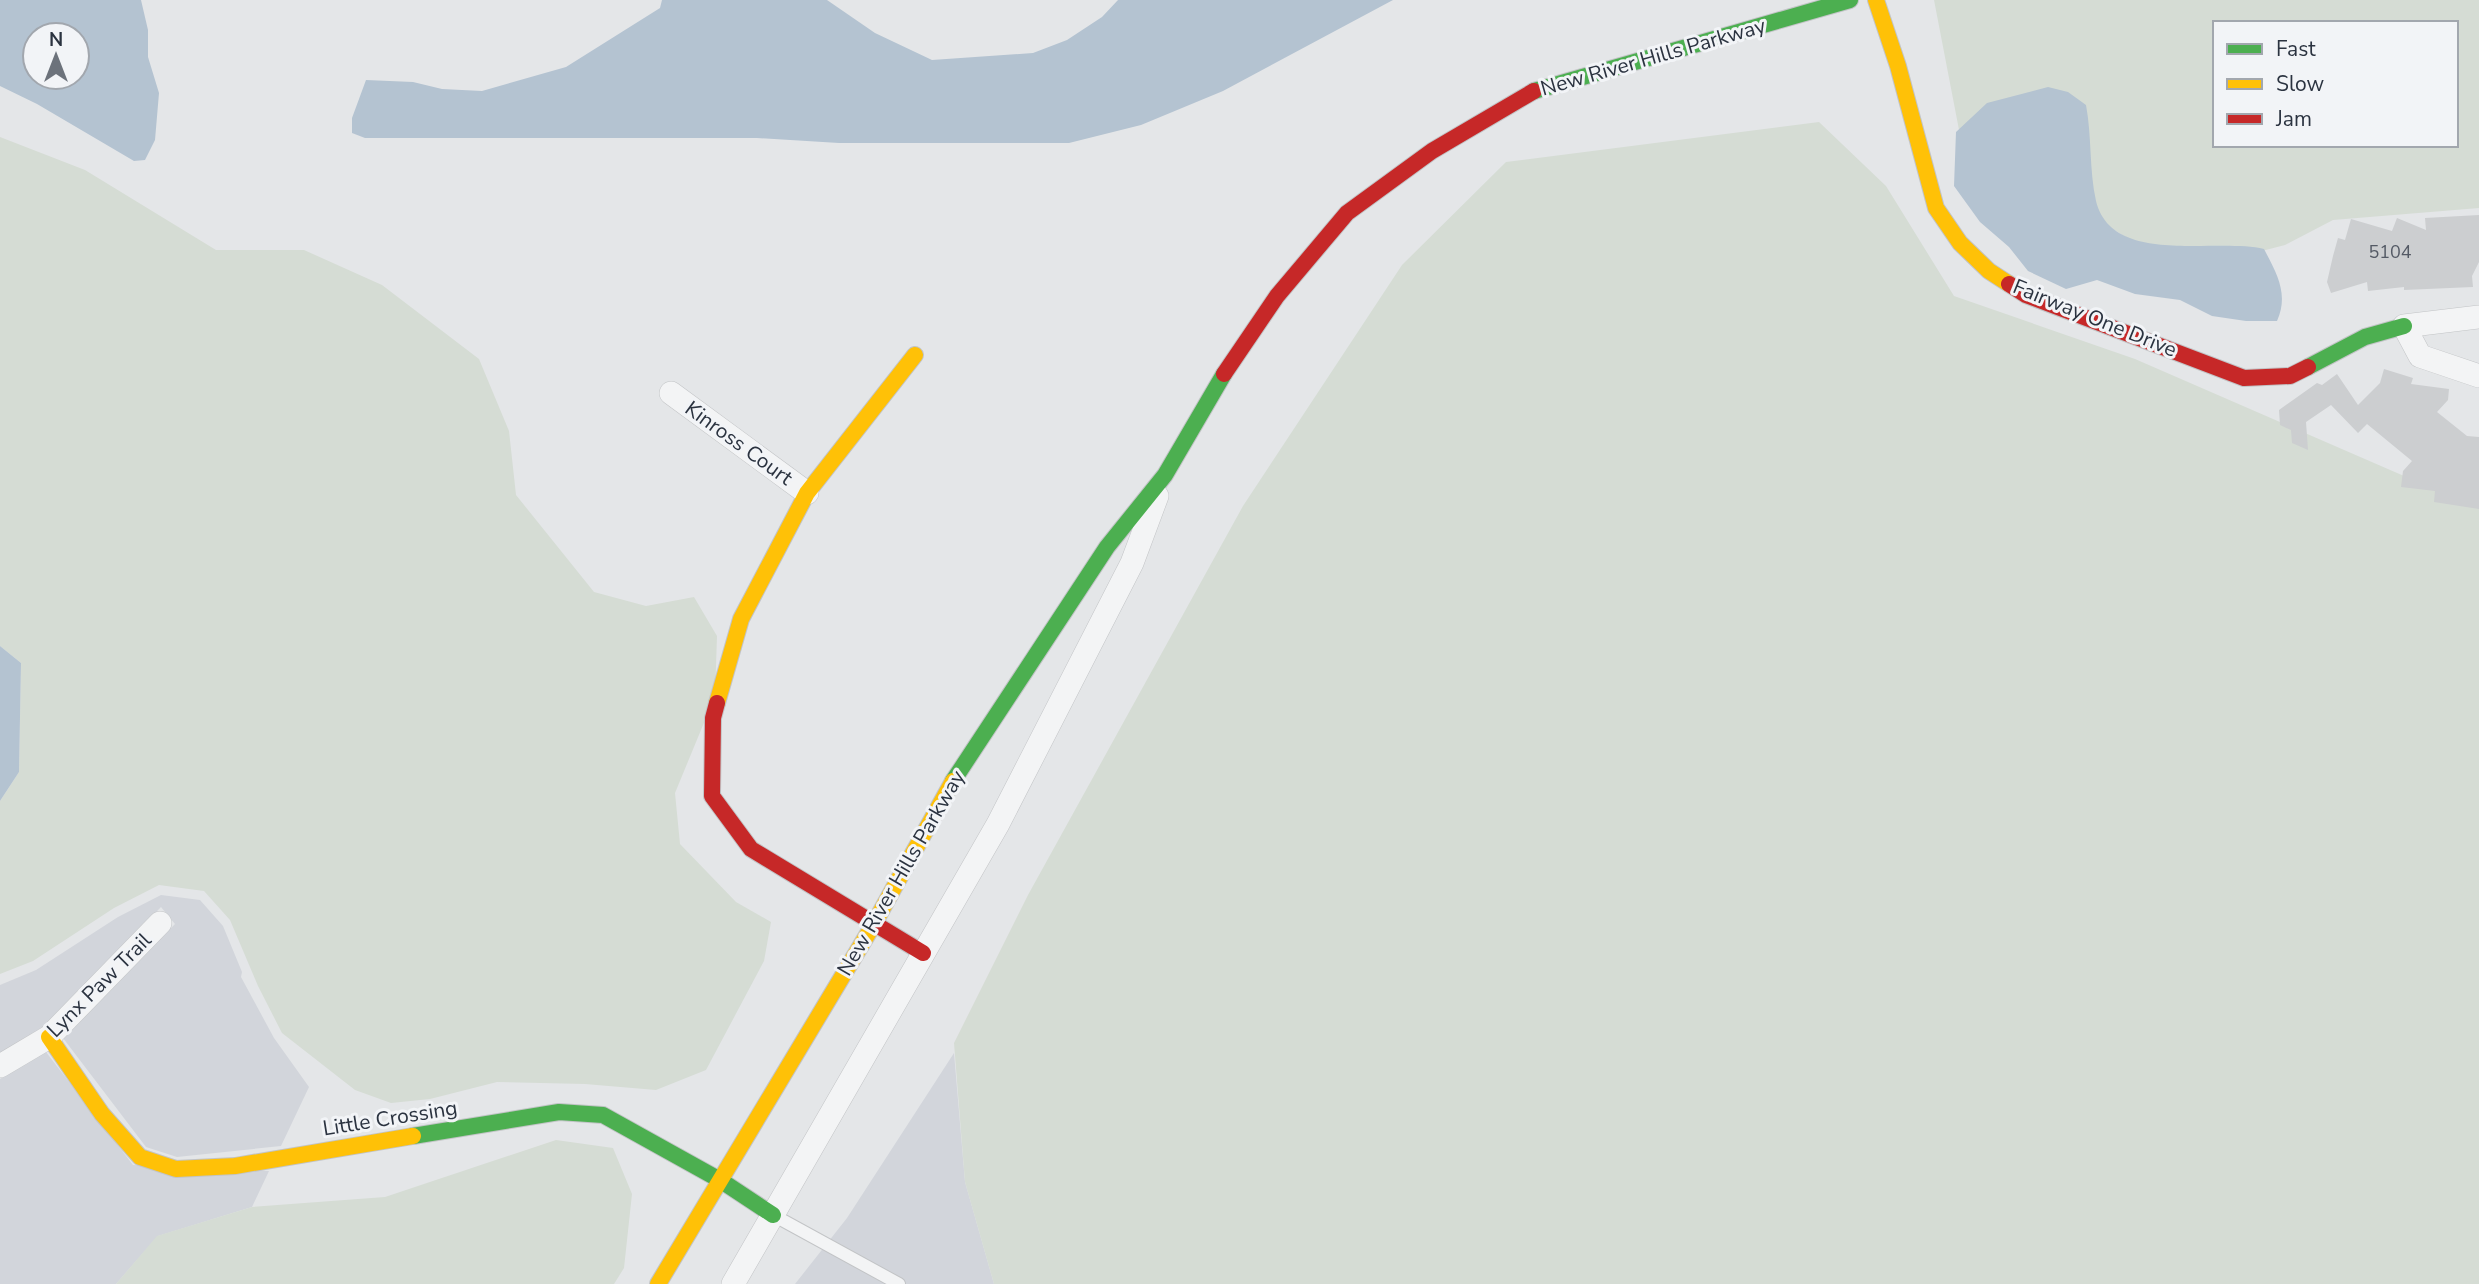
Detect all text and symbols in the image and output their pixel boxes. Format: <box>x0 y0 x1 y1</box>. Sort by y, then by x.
street label: New River Hills Parkway <box>1537 11 1769 103</box>
north arrow <box>21 21 91 91</box>
legend <box>2213 21 2458 147</box>
text: N <box>49 27 63 53</box>
text: Fast <box>2276 35 2316 63</box>
text: Slow <box>2276 70 2325 98</box>
text: Jam <box>2275 105 2312 133</box>
house number: 5104 <box>2368 240 2412 264</box>
street label: Fairway One Drive <box>2009 272 2181 364</box>
street label: Kinross Court <box>679 394 799 492</box>
street label: New River Hills Parkway <box>831 765 971 981</box>
street label: Lynx Paw Trail <box>41 926 158 1043</box>
street label: Little Crossing <box>321 1094 459 1142</box>

